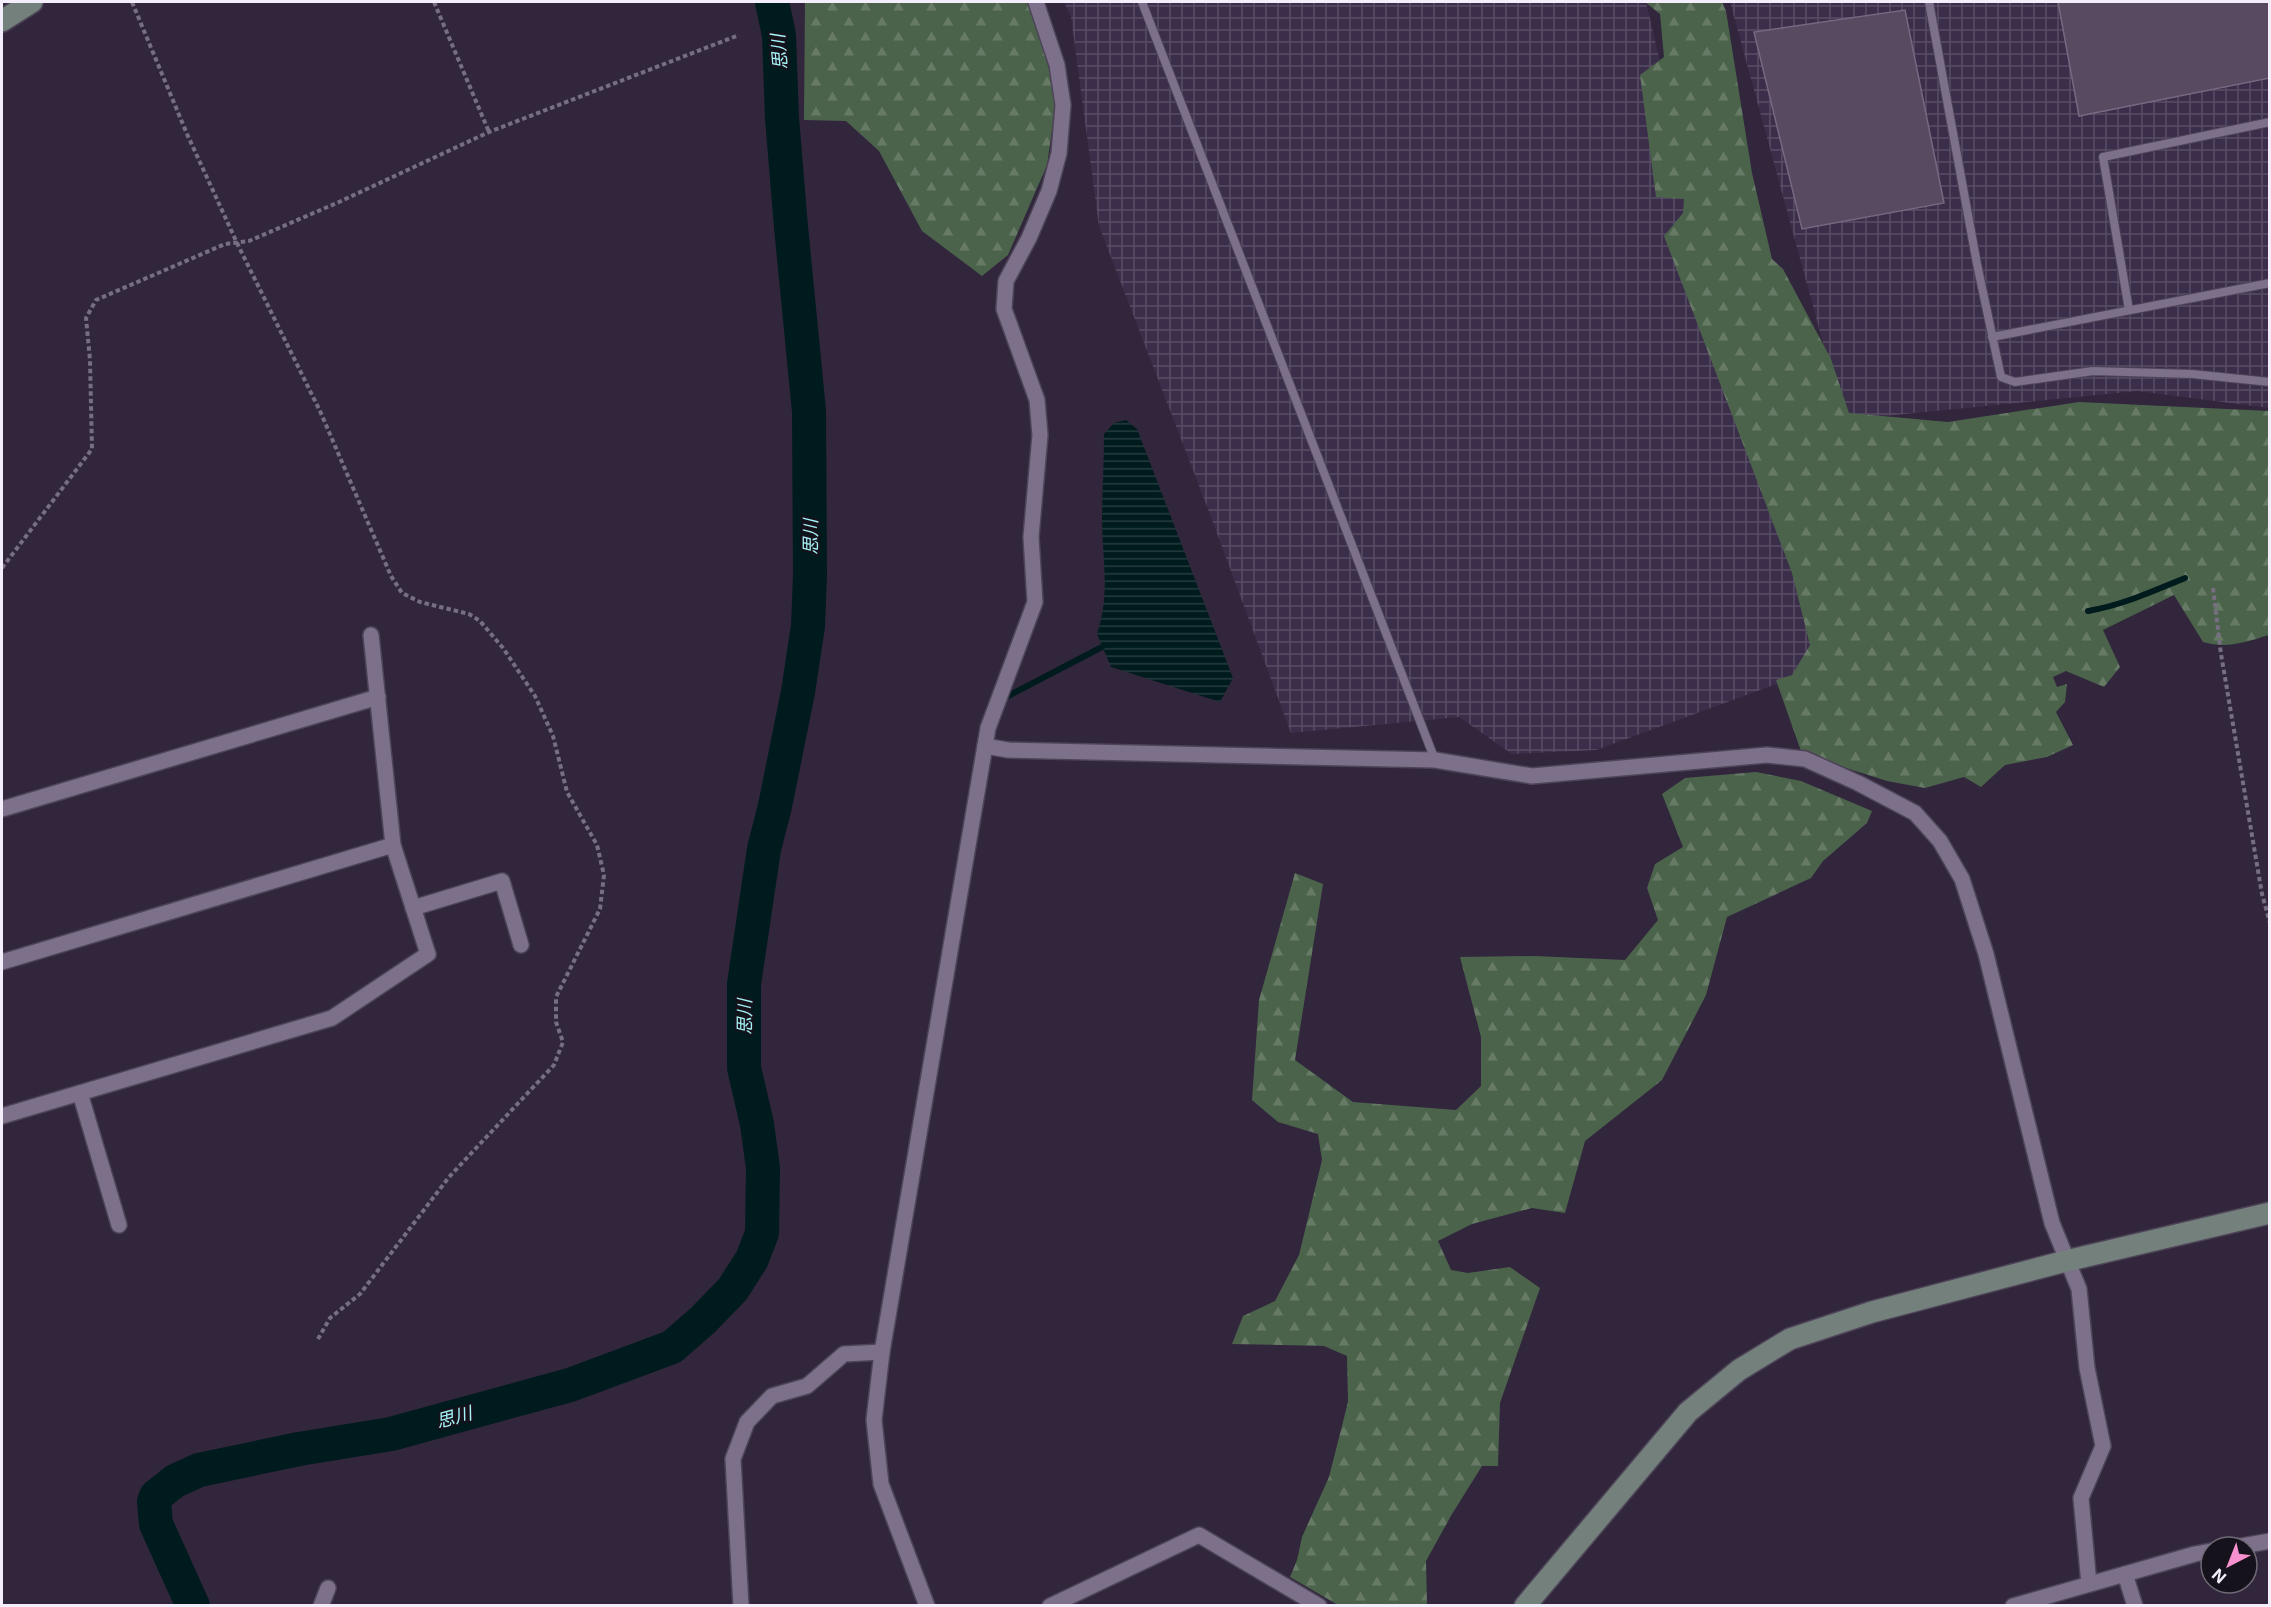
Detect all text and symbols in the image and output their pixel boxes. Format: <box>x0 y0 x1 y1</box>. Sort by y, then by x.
water label: 思川 <box>767 31 791 71</box>
water label: 思川 <box>800 517 821 555</box>
water label: 思川 <box>734 997 755 1035</box>
water label: 思川 <box>434 1402 476 1432</box>
north arrow <box>2199 1535 2259 1595</box>
text: N <box>2208 1565 2230 1588</box>

